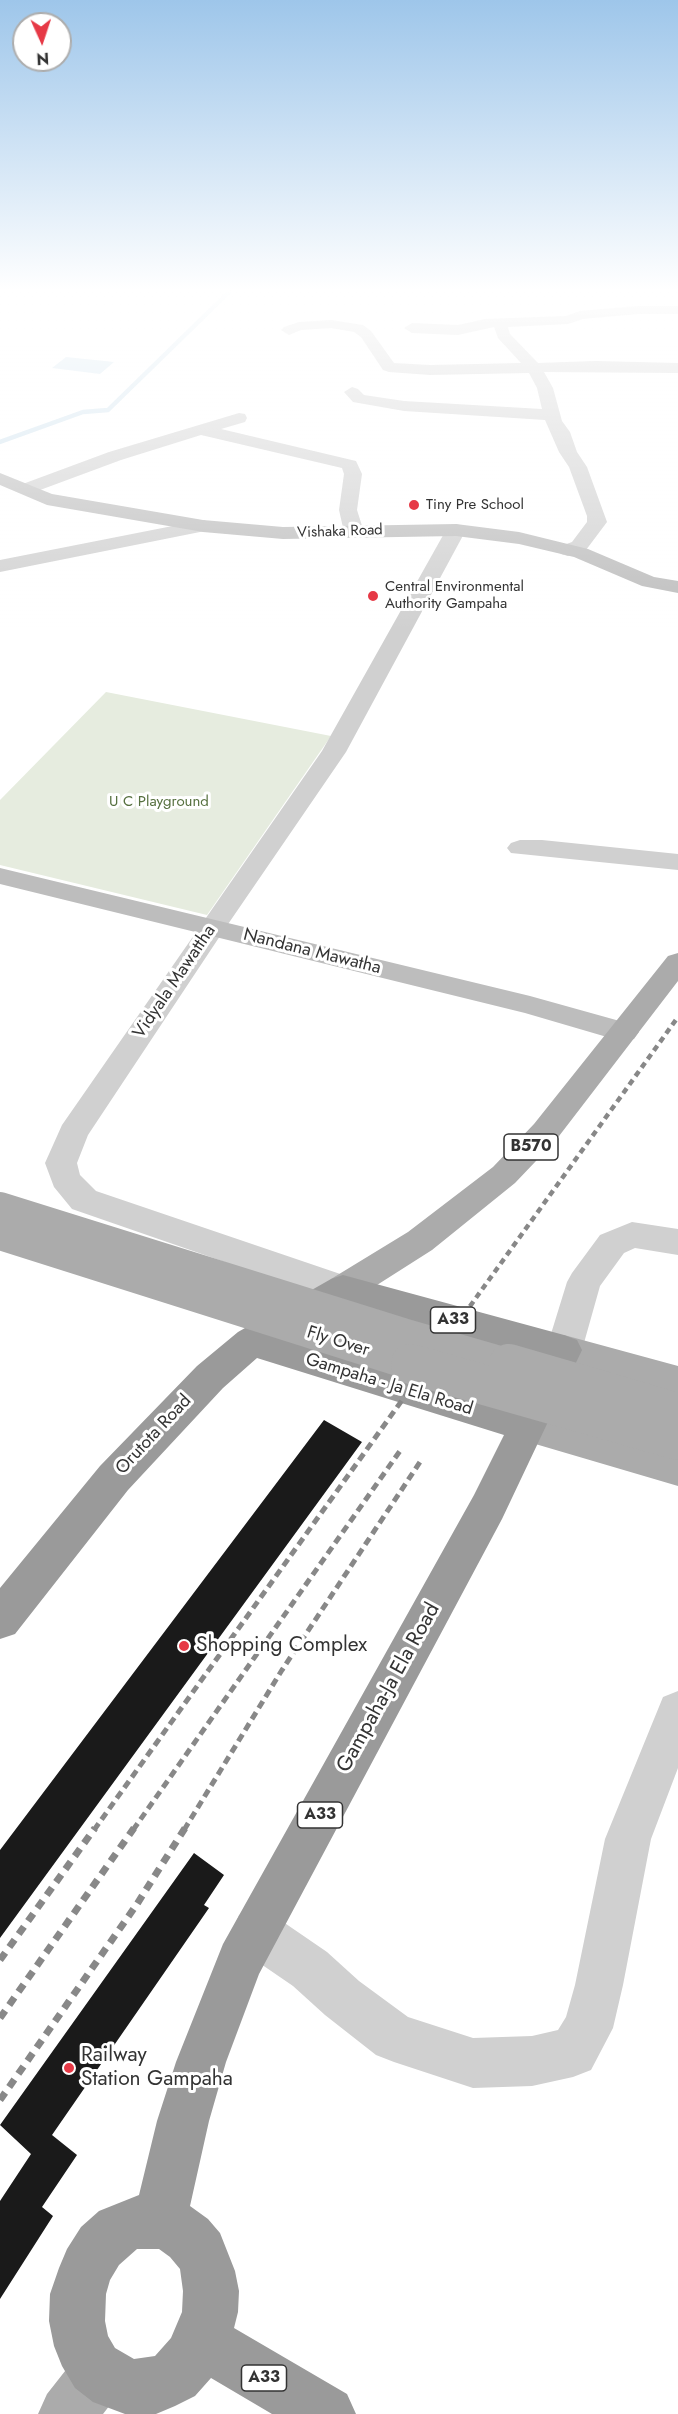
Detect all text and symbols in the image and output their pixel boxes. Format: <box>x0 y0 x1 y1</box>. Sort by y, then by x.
north arrow <box>12 12 72 72</box>
text: N <box>36 47 50 70</box>
place label: Tiny Pre School <box>426 496 524 514</box>
marker: Tiny Pre School <box>407 498 421 512</box>
street label: Vishaka Road <box>297 522 383 542</box>
place label: Central Environmental Authority Gampaha <box>385 578 524 613</box>
marker: Central Environmental Authority Gampaha <box>366 589 380 603</box>
park label: U C Playground <box>109 793 209 811</box>
street label: Vidyala Mawattha <box>129 921 221 1043</box>
street label: Nandana Mawatha <box>241 924 383 980</box>
road number: B570 <box>504 1134 558 1160</box>
road number: A33 <box>430 1307 476 1333</box>
street label: Fly Over <box>304 1322 372 1362</box>
street label: Gampaha - Ja Ela Road <box>303 1349 475 1421</box>
street label: Orutota Road <box>112 1391 196 1479</box>
street label: Gampaha-Ja Ela Road <box>332 1599 446 1777</box>
place label: Shopping Complex <box>196 1633 367 1659</box>
marker: Shopping Complex <box>177 1639 191 1653</box>
road number: A33 <box>298 1802 342 1828</box>
place label: Railway Station Gampaha <box>81 2043 233 2093</box>
marker: Railway Station Gampaha <box>62 2061 76 2075</box>
road number: A33 <box>242 2365 286 2391</box>

